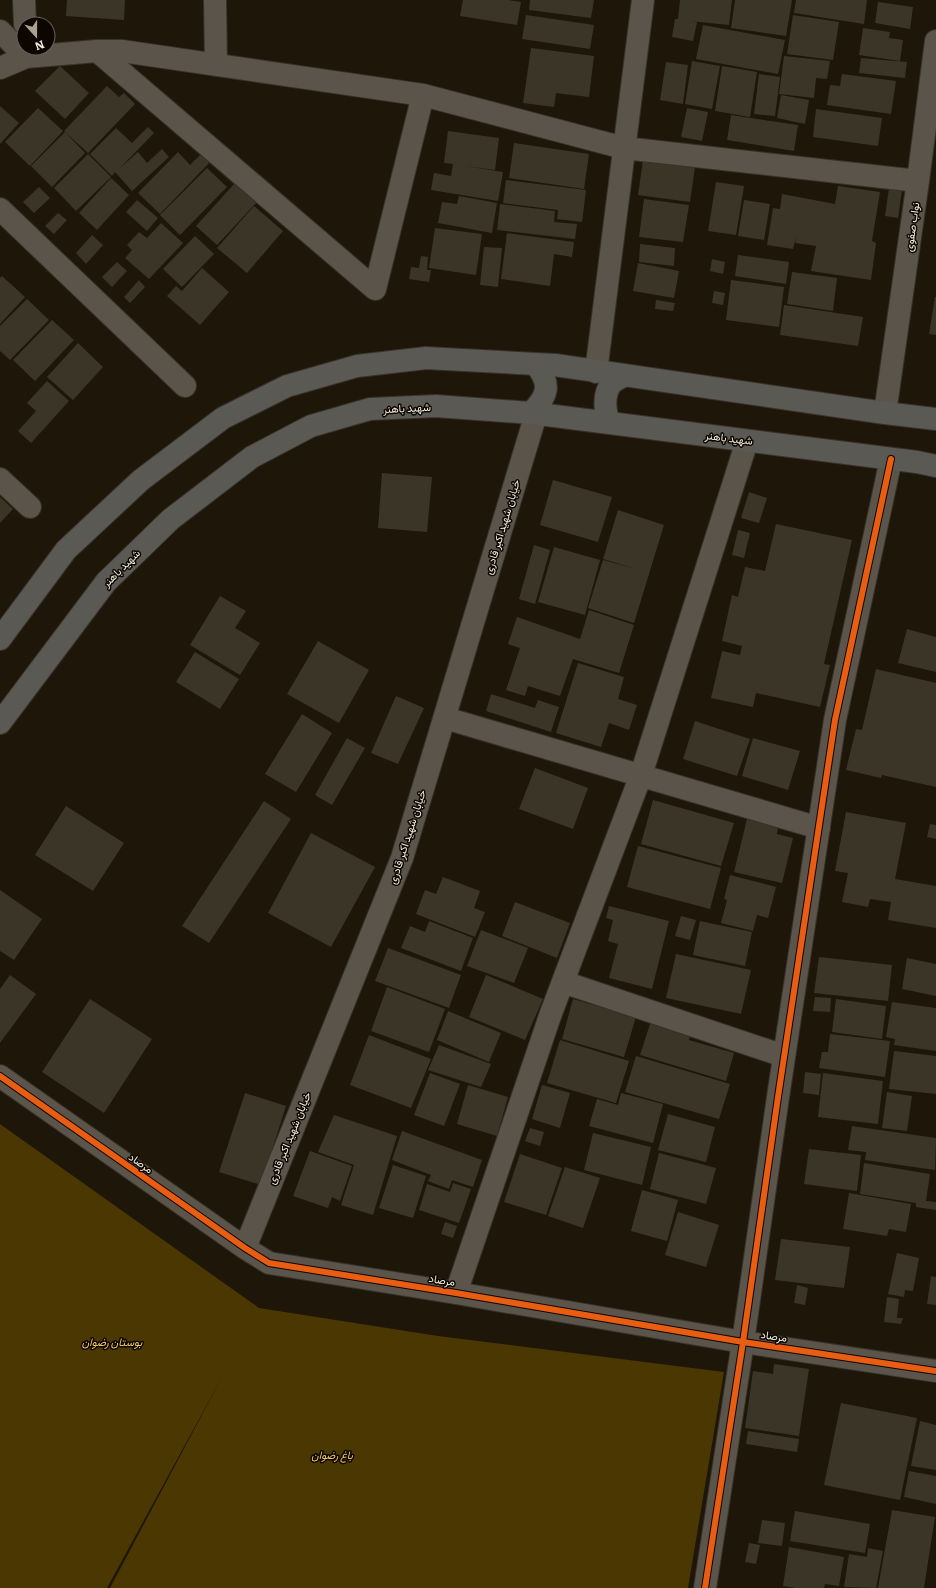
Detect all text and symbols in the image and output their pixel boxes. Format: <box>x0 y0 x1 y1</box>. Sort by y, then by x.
north arrow <box>16 16 56 56</box>
text: N <box>33 37 47 55</box>
street label: نواب صفوی <box>900 201 922 253</box>
street label: شهید باهنر <box>382 398 432 416</box>
street label: شهید باهنر <box>703 426 754 448</box>
street label: خیابان شهید اکبر قادری <box>479 477 523 576</box>
street label: شهید باهنر <box>97 544 143 591</box>
street label: خیابان شهید اکبر قادری <box>383 787 429 886</box>
street label: خیابان شهید اکبر قادری <box>262 1089 314 1186</box>
street label: مرصاد <box>126 1148 157 1176</box>
street label: مرصاد <box>428 1269 457 1289</box>
street label: مرصاد <box>760 1325 789 1345</box>
park label: بوستان رضوان <box>82 1333 143 1349</box>
park label: باغ رضوان <box>311 1446 354 1463</box>

